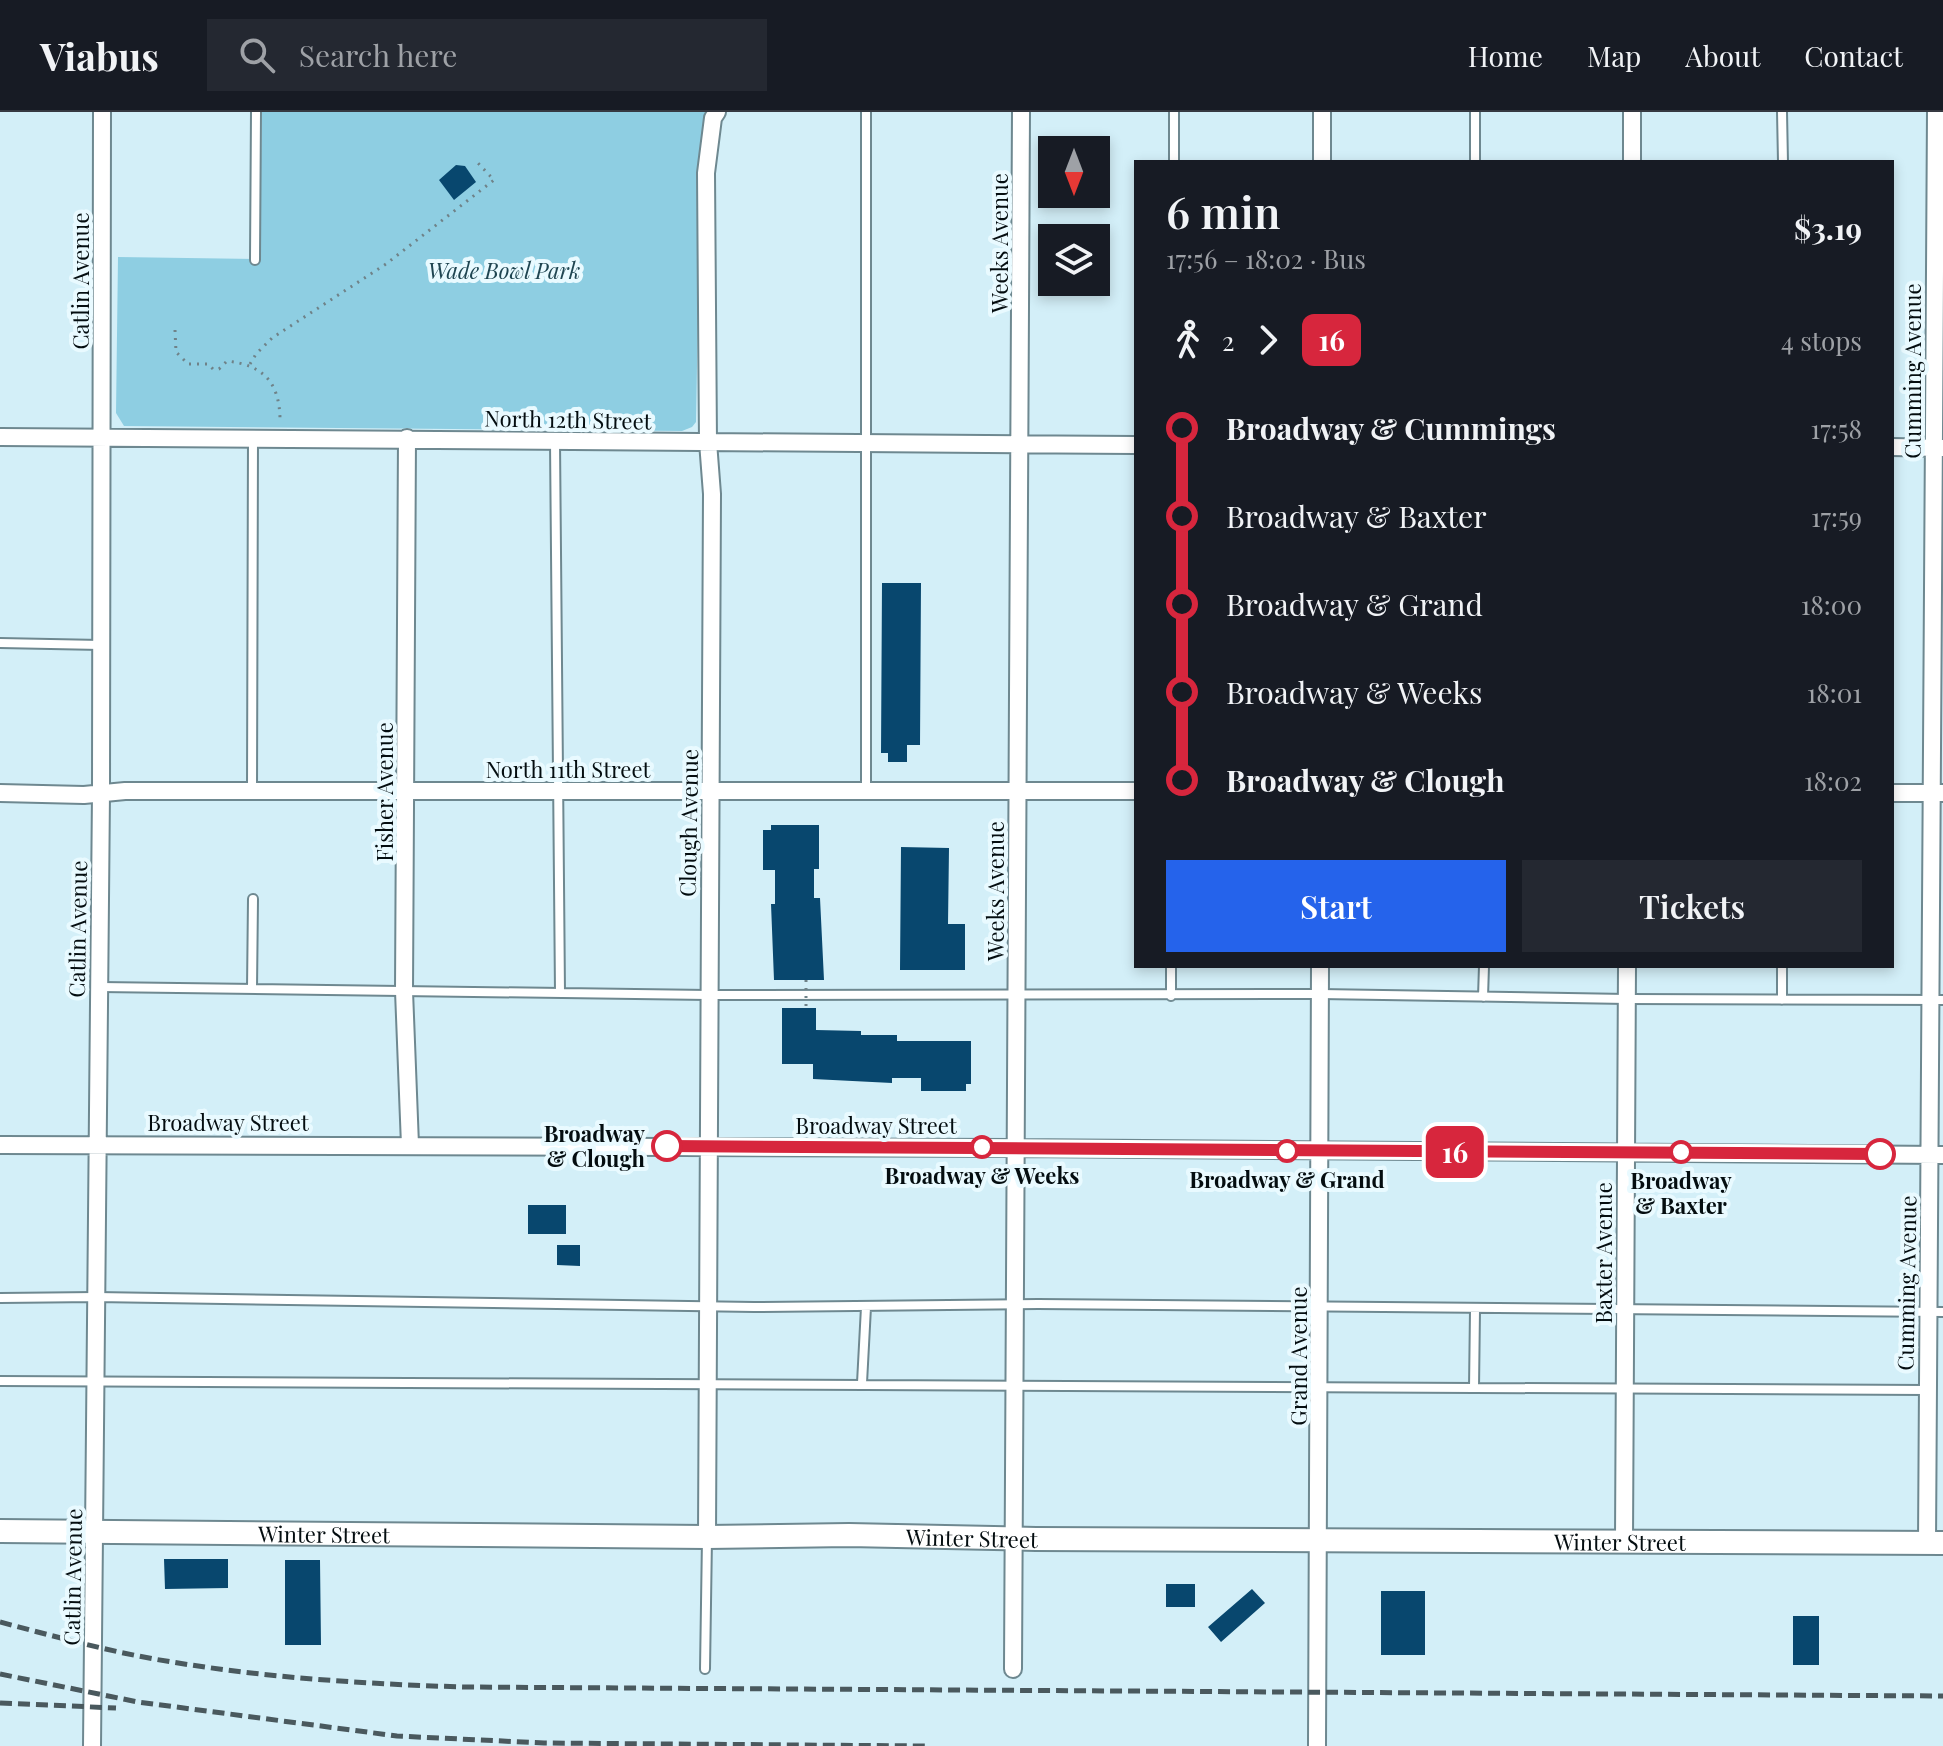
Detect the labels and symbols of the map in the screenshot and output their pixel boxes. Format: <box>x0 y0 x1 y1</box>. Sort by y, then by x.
north arrow <box>1038 136 1110 208</box>
street label: Weeks Avenue <box>984 173 1014 314</box>
street label: Catlin Avenue <box>65 212 95 350</box>
park label: Wade Bowl Park <box>428 255 580 285</box>
street label: Cumming Avenue <box>1897 283 1927 459</box>
street label: North 12th Street <box>484 403 653 435</box>
street label: Fisher Avenue <box>369 722 399 862</box>
street label: Clough Avenue <box>672 749 704 897</box>
street label: North 11th Street <box>486 754 652 784</box>
street label: Weeks Avenue <box>980 821 1010 962</box>
street label: Catlin Avenue <box>61 860 93 998</box>
street label: Broadway Street <box>147 1107 310 1137</box>
street label: Broadway Street <box>795 1110 958 1140</box>
place label: Broadway & Clough <box>544 1118 646 1173</box>
line badge: 16 <box>1419 1126 1491 1178</box>
marker: Broadway & Clough <box>652 1131 682 1161</box>
marker: Broadway & Weeks <box>971 1136 993 1158</box>
unlabelled marker <box>1865 1139 1895 1169</box>
marker: Broadway & Grand <box>1276 1140 1298 1162</box>
marker: Broadway & Baxter <box>1670 1141 1692 1163</box>
place label: Broadway & Weeks <box>885 1160 1079 1190</box>
place label: Broadway & Grand <box>1189 1164 1385 1194</box>
place label: Broadway & Baxter <box>1630 1165 1732 1220</box>
street label: Baxter Avenue <box>1588 1182 1618 1324</box>
street label: Cumming Avenue <box>1889 1195 1923 1371</box>
street label: Grand Avenue <box>1283 1286 1313 1426</box>
street label: Catlin Avenue <box>56 1508 88 1646</box>
street label: Winter Street <box>257 1518 391 1549</box>
street label: Winter Street <box>905 1521 1039 1554</box>
street label: Winter Street <box>1553 1526 1687 1557</box>

